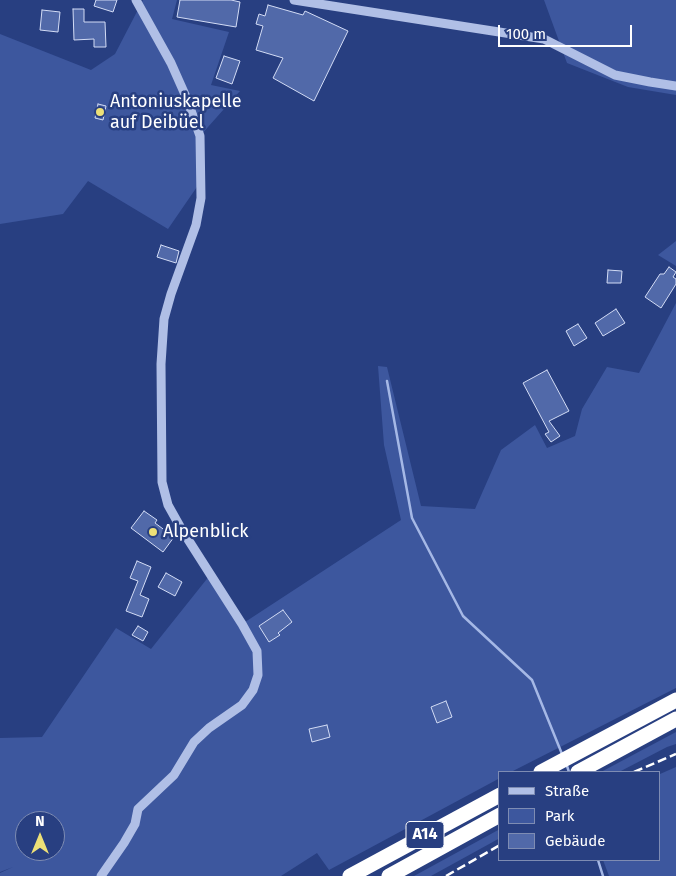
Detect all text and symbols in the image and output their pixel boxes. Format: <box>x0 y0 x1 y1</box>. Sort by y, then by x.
scale bar <box>501 15 635 47</box>
text: 100 m <box>506 25 546 43</box>
place label: Antoniuskapelle auf Deibüel <box>110 91 242 134</box>
marker: Antoniuskapelle auf Deibüel <box>94 106 106 118</box>
place label: Alpenblick <box>163 521 248 543</box>
marker: Alpenblick <box>147 526 159 538</box>
legend <box>498 771 661 861</box>
text: Straße <box>545 782 589 800</box>
text: Park <box>545 807 575 825</box>
north arrow <box>15 811 65 861</box>
text: N <box>35 813 45 830</box>
road number: A14 <box>406 822 444 848</box>
text: Gebäude <box>545 832 605 850</box>

